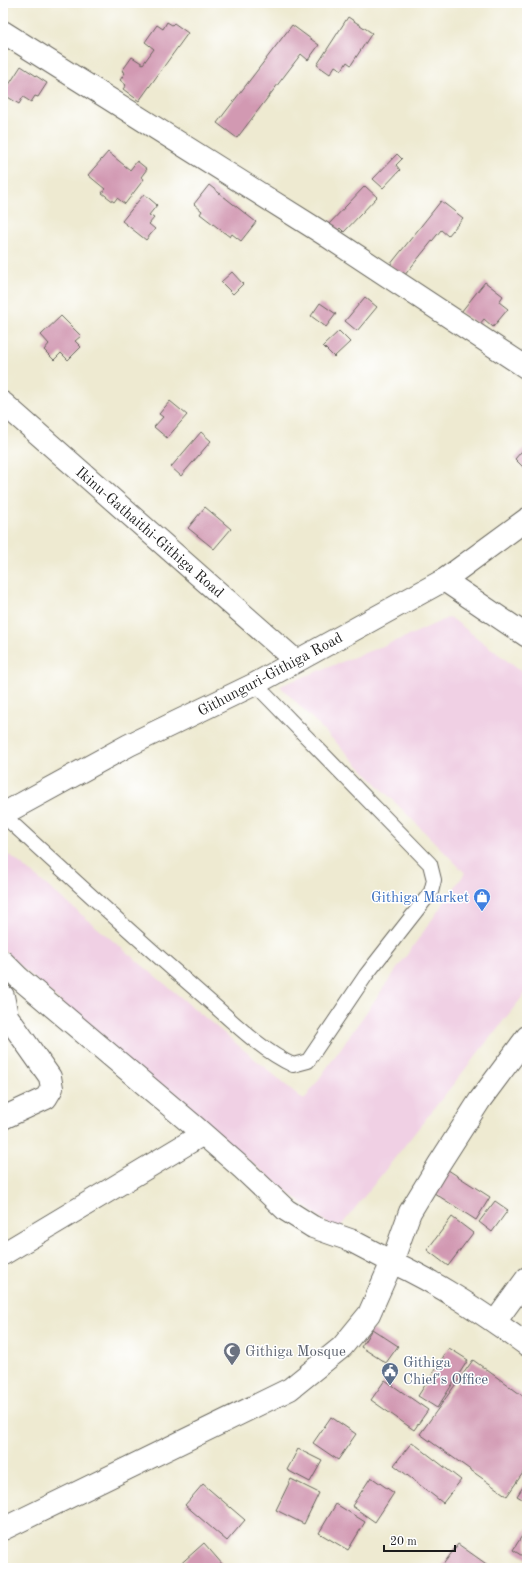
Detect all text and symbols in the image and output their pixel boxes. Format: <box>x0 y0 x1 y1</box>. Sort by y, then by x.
street label: Ikinu-Gathaithi-Githiga Road <box>72 465 226 602</box>
street label: Githunguri-Githiga Road <box>196 631 346 720</box>
shop icon: Githiga Market <box>472 887 492 912</box>
place label: Githiga Market <box>371 891 469 906</box>
mosque icon: Githiga Mosque <box>222 1341 242 1366</box>
place label: Githiga Mosque <box>245 1345 346 1360</box>
place label: Githiga Chief's Office <box>403 1356 488 1388</box>
public building icon: Githiga Chief's Office <box>380 1361 400 1386</box>
scale bar <box>384 1527 455 1553</box>
text: 20 m <box>390 1536 417 1548</box>

